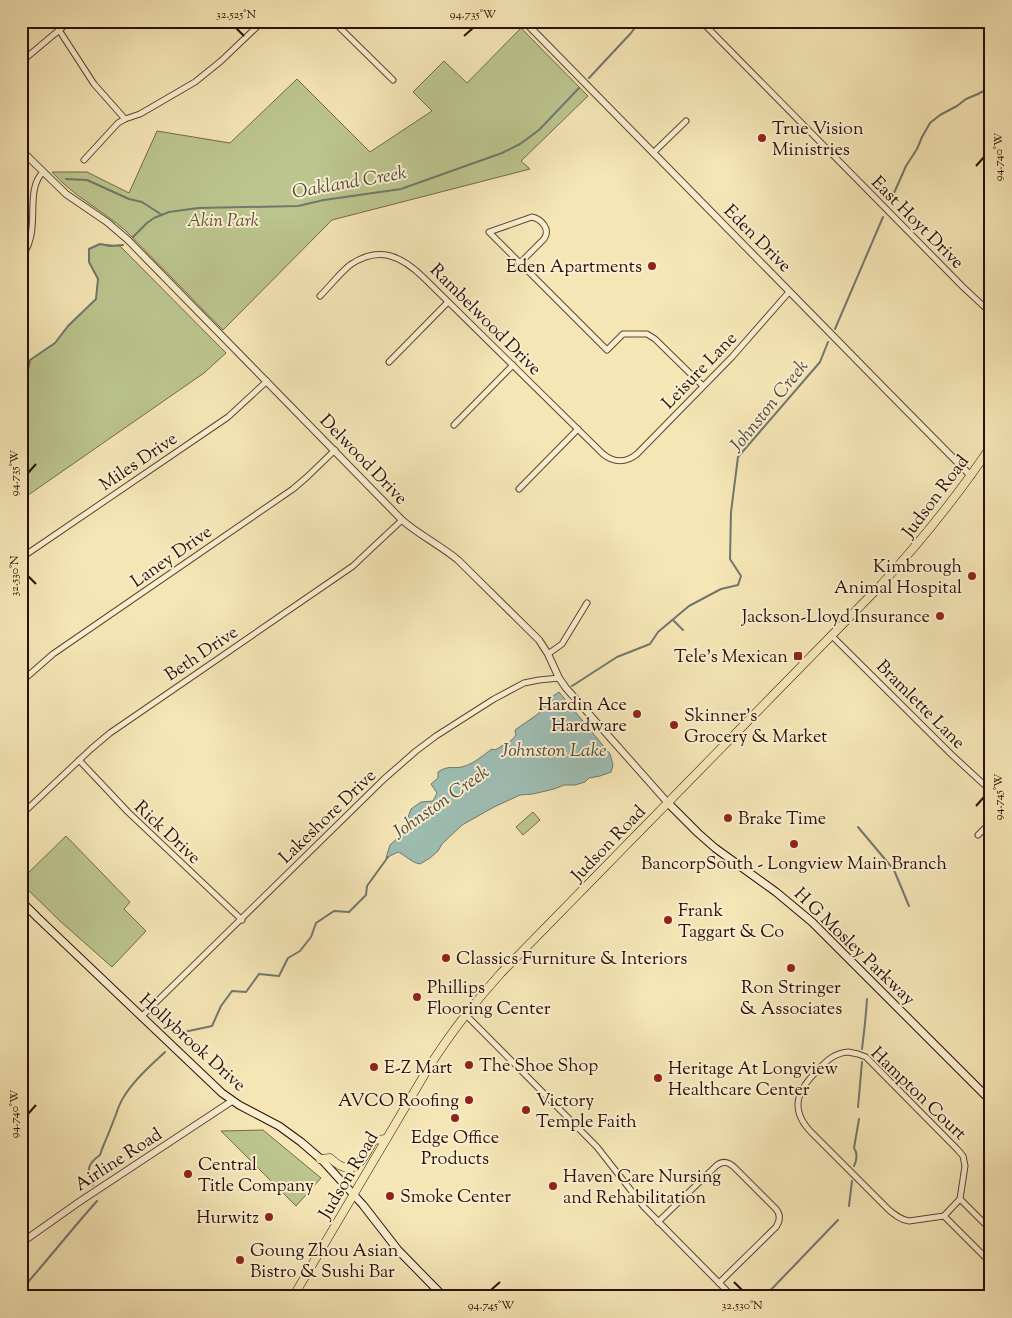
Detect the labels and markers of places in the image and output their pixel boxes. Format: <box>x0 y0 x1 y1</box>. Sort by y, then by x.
place label: True Vision Ministries <box>772 117 864 164</box>
marker: True Vision Ministries <box>756 132 768 144</box>
place label: Eden Apartments <box>506 255 642 281</box>
marker: Eden Apartments <box>646 260 658 272</box>
place label: Kimbrough Animal Hospital <box>834 555 962 602</box>
marker: Kimbrough Animal Hospital <box>966 570 978 582</box>
place label: Jackson-Lloyd Insurance <box>741 605 930 631</box>
marker: Jackson-Lloyd Insurance <box>934 610 946 622</box>
place label: Tele's Mexican <box>674 645 788 671</box>
marker: Tele's Mexican <box>792 650 804 662</box>
place label: Hardin Ace Hardware <box>538 693 627 740</box>
place label: Skinner's Grocery & Market <box>684 704 827 751</box>
marker: Hardin Ace Hardware <box>631 708 643 720</box>
marker: Skinner's Grocery & Market <box>668 719 680 731</box>
place label: Brake Time <box>738 807 826 833</box>
marker: Brake Time <box>722 812 734 824</box>
marker: BancorpSouth - Longview Main Branch <box>788 838 800 850</box>
place label: BancorpSouth - Longview Main Branch <box>641 852 947 878</box>
place label: Frank Taggart & Co <box>678 899 784 946</box>
marker: Frank Taggart & Co <box>662 914 674 926</box>
place label: Classics Furniture & Interiors <box>456 947 687 973</box>
marker: Classics Furniture & Interiors <box>440 952 452 964</box>
marker: Ron Stringer & Associates <box>785 962 797 974</box>
place label: Phillips Flooring Center <box>427 976 551 1023</box>
place label: Ron Stringer & Associates <box>740 976 842 1023</box>
marker: Phillips Flooring Center <box>411 991 423 1003</box>
place label: The Shoe Shop <box>479 1054 598 1080</box>
place label: E-Z Mart <box>384 1056 452 1082</box>
place label: Heritage At Longview Healthcare Center <box>668 1057 838 1104</box>
marker: The Shoe Shop <box>463 1059 475 1071</box>
marker: E-Z Mart <box>368 1061 380 1073</box>
marker: Heritage At Longview Healthcare Center <box>652 1072 664 1084</box>
place label: AVCO Roofing <box>338 1089 459 1115</box>
place label: Victory Temple Faith <box>536 1089 637 1136</box>
marker: AVCO Roofing <box>463 1094 475 1106</box>
marker: Victory Temple Faith <box>520 1104 532 1116</box>
marker: Edge Office Products <box>449 1112 461 1124</box>
place label: Edge Office Products <box>411 1126 499 1173</box>
place label: Central Title Company <box>198 1153 314 1200</box>
place label: Haven Care Nursing and Rehabilitation <box>563 1165 721 1212</box>
marker: Central Title Company <box>182 1168 194 1180</box>
marker: Haven Care Nursing and Rehabilitation <box>547 1180 559 1192</box>
place label: Smoke Center <box>400 1185 511 1211</box>
marker: Smoke Center <box>384 1190 396 1202</box>
place label: Hurwitz <box>196 1206 259 1232</box>
marker: Hurwitz <box>263 1211 275 1223</box>
place label: Goung Zhou Asian Bistro & Sushi Bar <box>250 1239 399 1286</box>
marker: Goung Zhou Asian Bistro & Sushi Bar <box>234 1254 246 1266</box>

